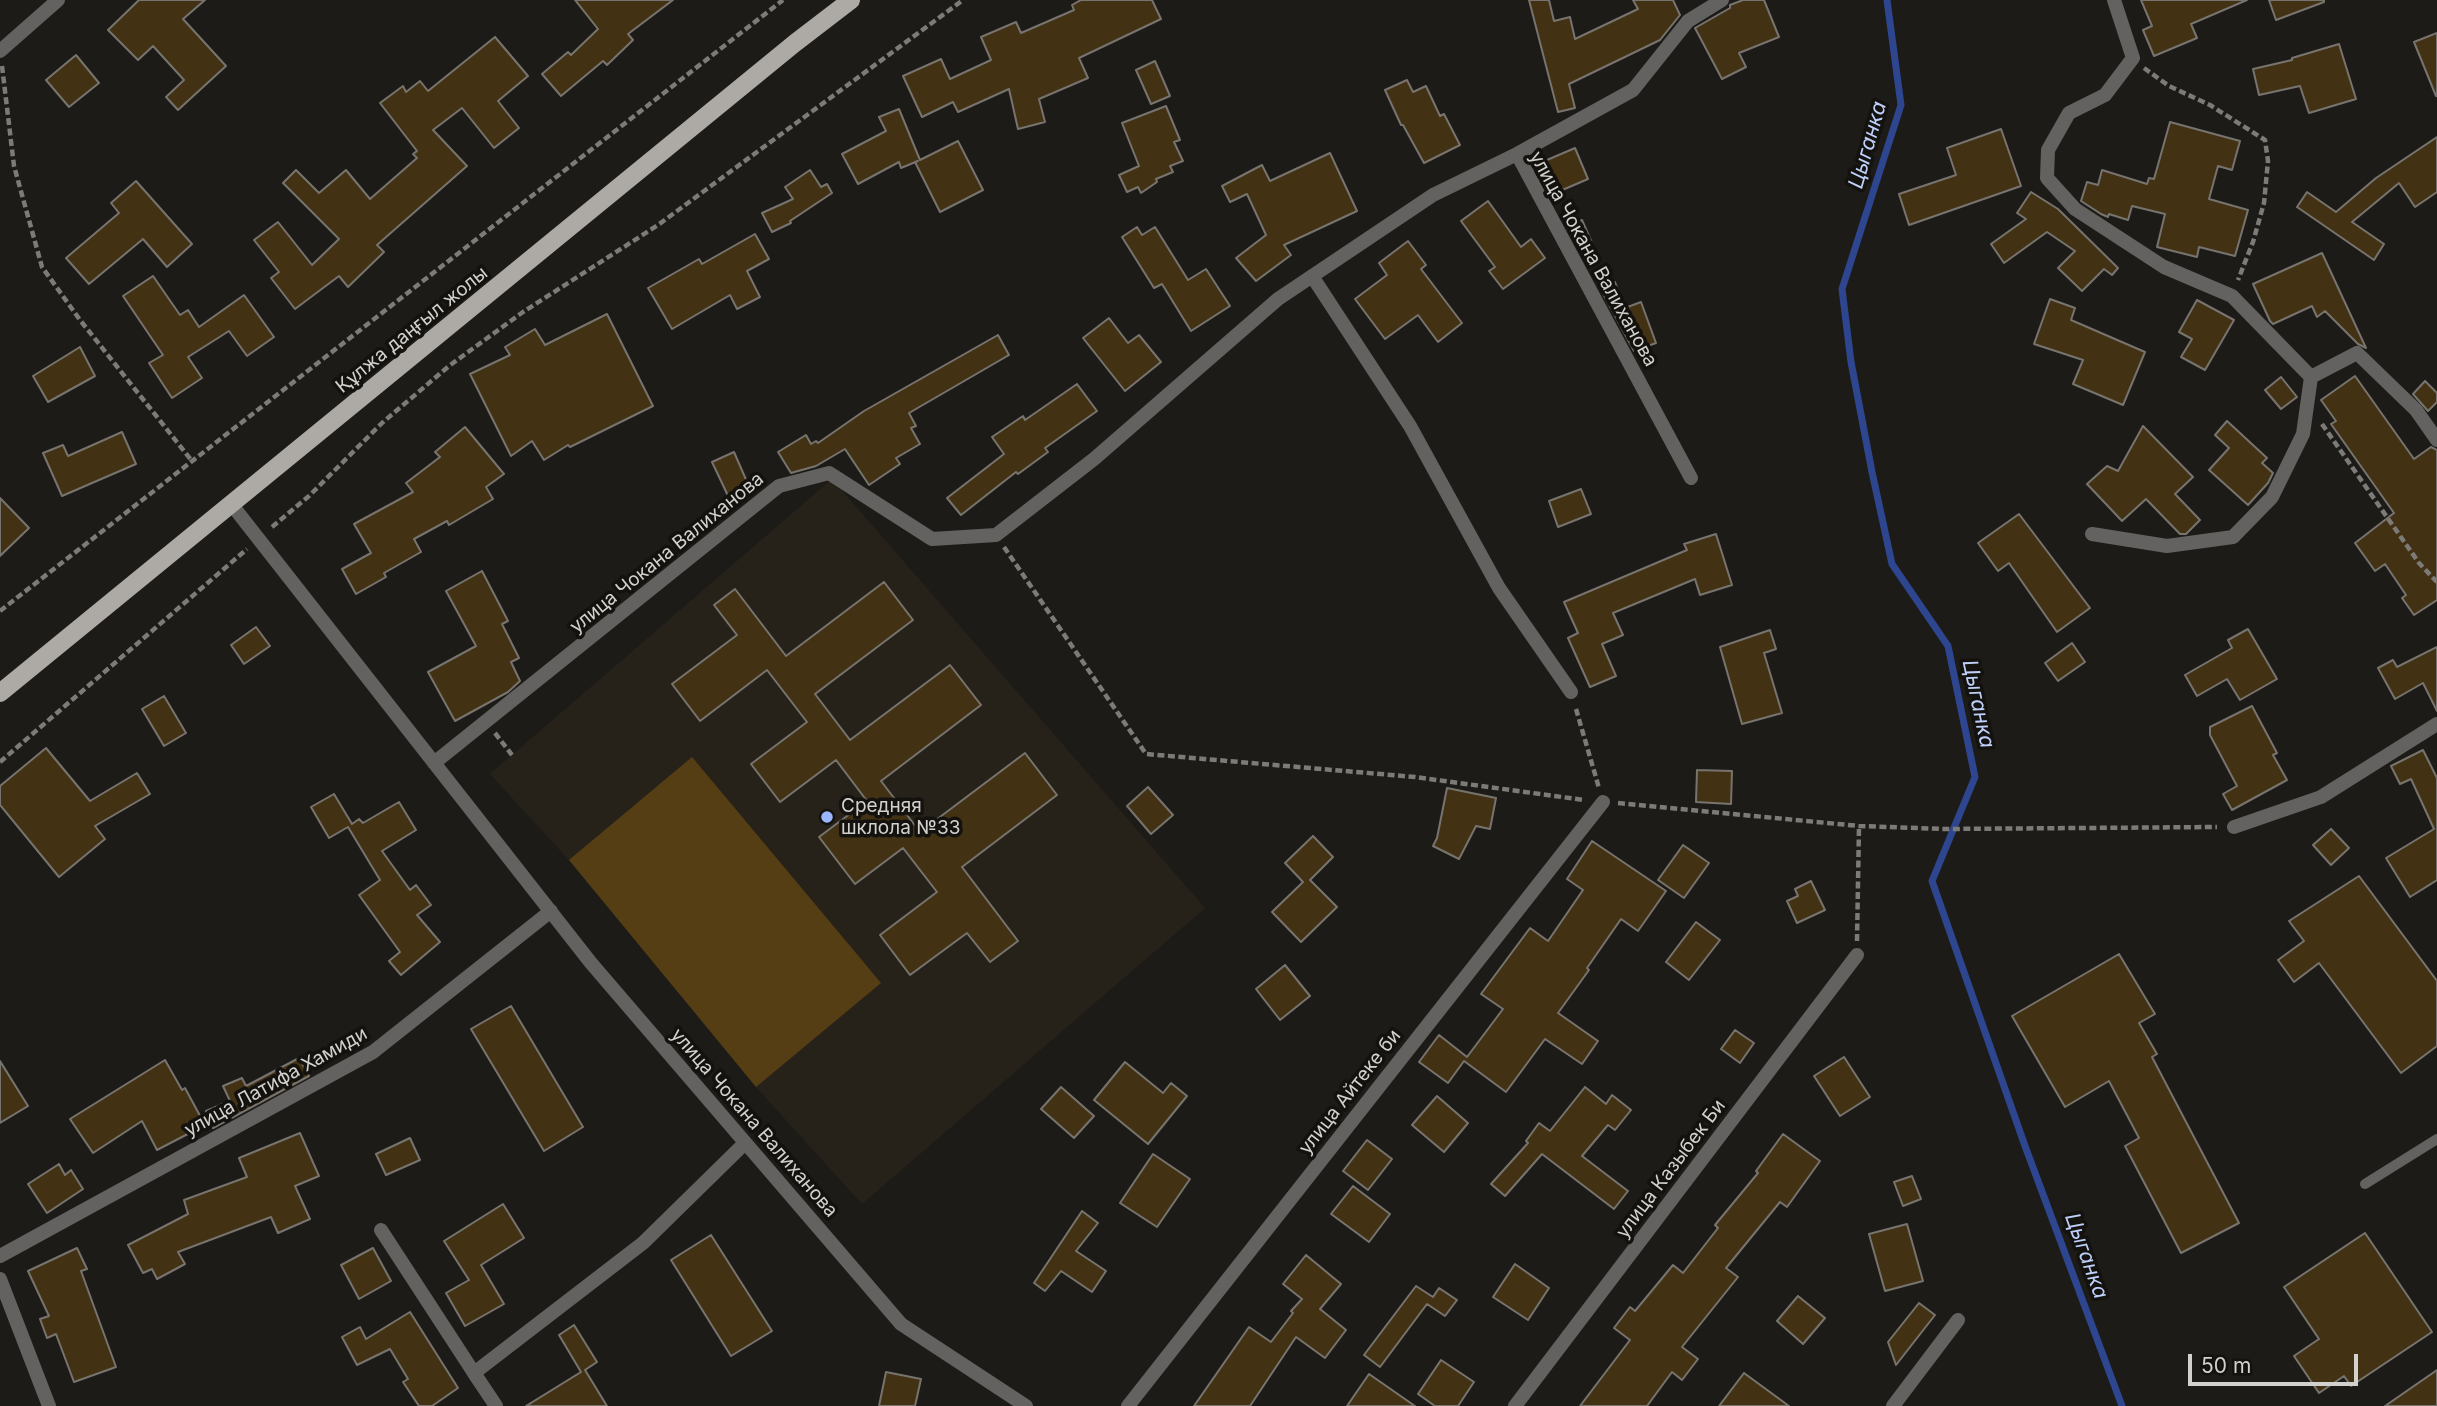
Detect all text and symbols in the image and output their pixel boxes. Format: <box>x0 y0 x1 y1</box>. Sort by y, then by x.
water label: Цыганка <box>1844 99 1892 191</box>
street label: улица Чокана Валиханова <box>1524 147 1662 371</box>
street label: Құлжа даңғыл жолы <box>332 262 492 398</box>
street label: улица Чокана Валиханова <box>566 468 768 638</box>
water label: Цыганка <box>1956 658 2000 750</box>
place label: Средняя шклола №33 <box>841 795 960 839</box>
marker: Средняя шклола №33 <box>819 809 835 825</box>
street label: улица Латифа Хамиди <box>181 1022 371 1142</box>
street label: улица Чокана Валиханова <box>666 1024 842 1222</box>
street label: улица Айтеке би <box>1294 1025 1406 1159</box>
street label: улица Казыбек Би <box>1611 1095 1731 1243</box>
water label: Цыганка <box>2059 1210 2113 1302</box>
scale bar <box>2192 1340 2362 1384</box>
text: 50 m <box>2201 1353 2251 1378</box>

